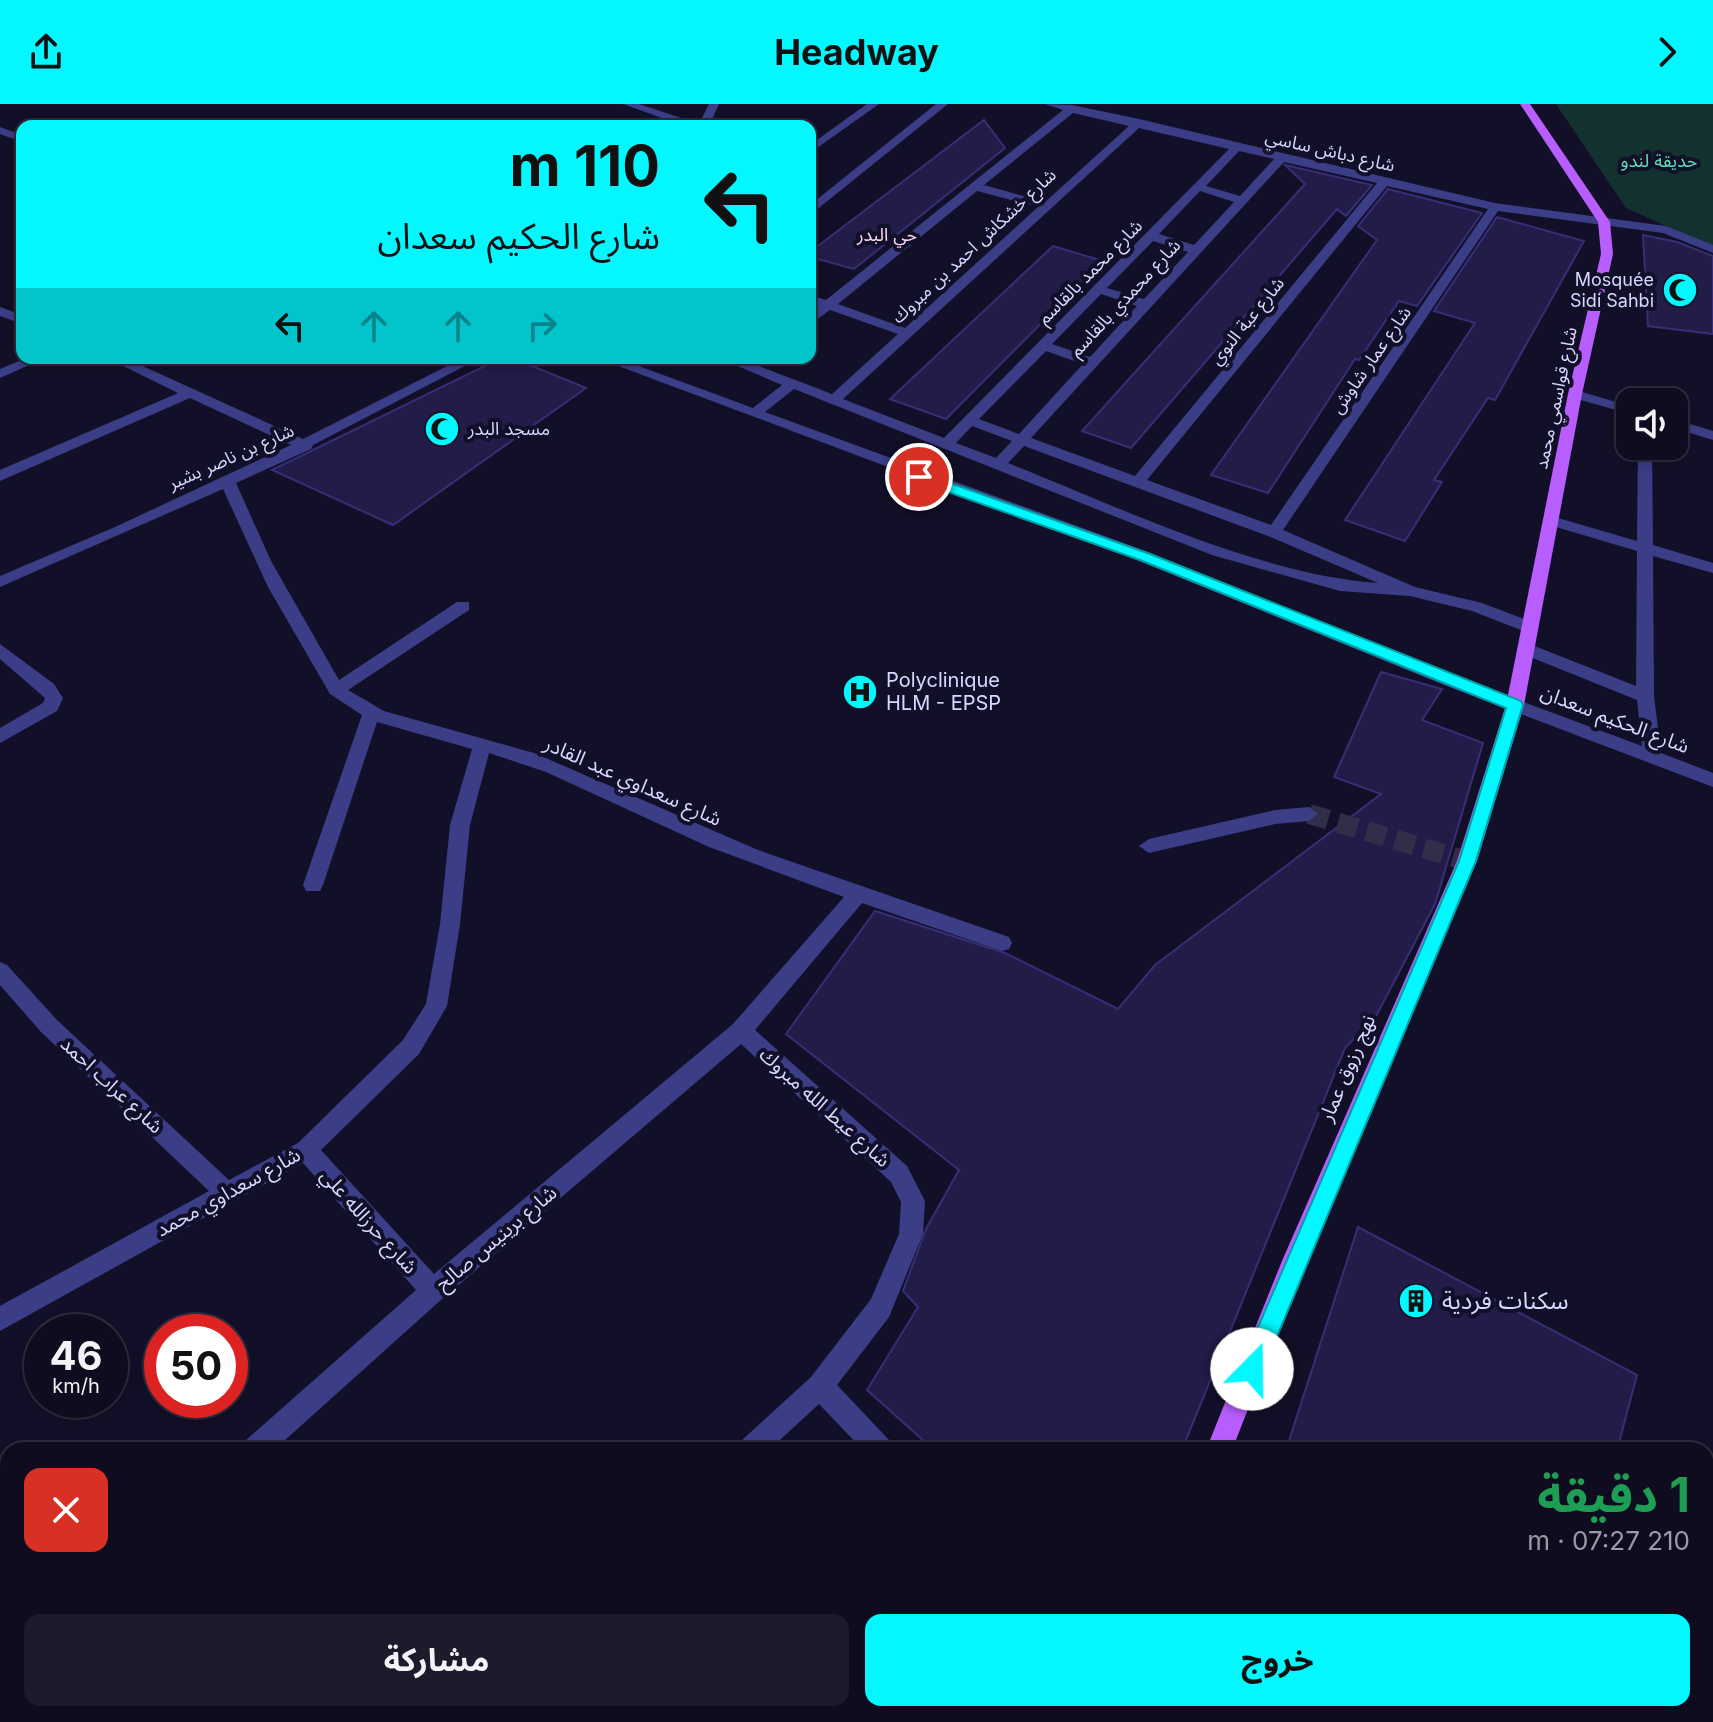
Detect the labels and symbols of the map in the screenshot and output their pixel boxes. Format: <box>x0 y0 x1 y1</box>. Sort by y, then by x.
street label: شارع دباش ساسي <box>1262 125 1397 180</box>
park label: حديقة لندو <box>1621 150 1697 171</box>
street label: شارع خشكاش احمد بن مبروك <box>887 164 1063 330</box>
street label: شارع محمد بالقاسم <box>1033 215 1149 331</box>
district label: حي البدر <box>856 224 917 248</box>
street label: شارع محمدي بالقاسم <box>1065 235 1187 363</box>
place label: Mosquée Sidi Sahbi <box>1570 269 1654 311</box>
mosque icon: Mosquée Sidi Sahbi <box>1661 271 1699 309</box>
street label: شارع عبة النوي <box>1205 273 1291 371</box>
street label: شارع عمار شاوش <box>1326 302 1419 420</box>
street label: شارع قواسمي محمد <box>1530 325 1585 472</box>
mosque icon: مسجد البدر <box>423 410 461 448</box>
place label: مسجد البدر <box>467 418 550 440</box>
street label: شارع بن ناصر بشير <box>164 419 299 498</box>
pin <box>885 443 953 511</box>
place label: Polyclinique HLM - EPSP <box>886 668 1001 715</box>
hospital icon: Polyclinique HLM - EPSP <box>841 673 879 711</box>
street label: شارع الحكيم سعدان <box>1536 680 1693 761</box>
street label: شارع سعداوي عبد القادر <box>538 731 725 834</box>
street label: نهج رزوق عمار <box>1313 1011 1383 1127</box>
street label: شارع عراب احمد <box>54 1032 168 1141</box>
street label: شارع عيط الله مبروك <box>753 1042 895 1174</box>
street label: شارع سعداوي محمد <box>152 1142 306 1245</box>
street label: شارع حرزالله علي <box>313 1163 422 1281</box>
street label: شارع برينيس صالح <box>431 1180 563 1298</box>
building icon: سكنات فردية <box>1397 1282 1435 1320</box>
place label: سكنات فردية <box>1442 1286 1569 1315</box>
speed limit sign: 50 <box>144 1314 248 1418</box>
position arrow <box>1210 1327 1294 1411</box>

